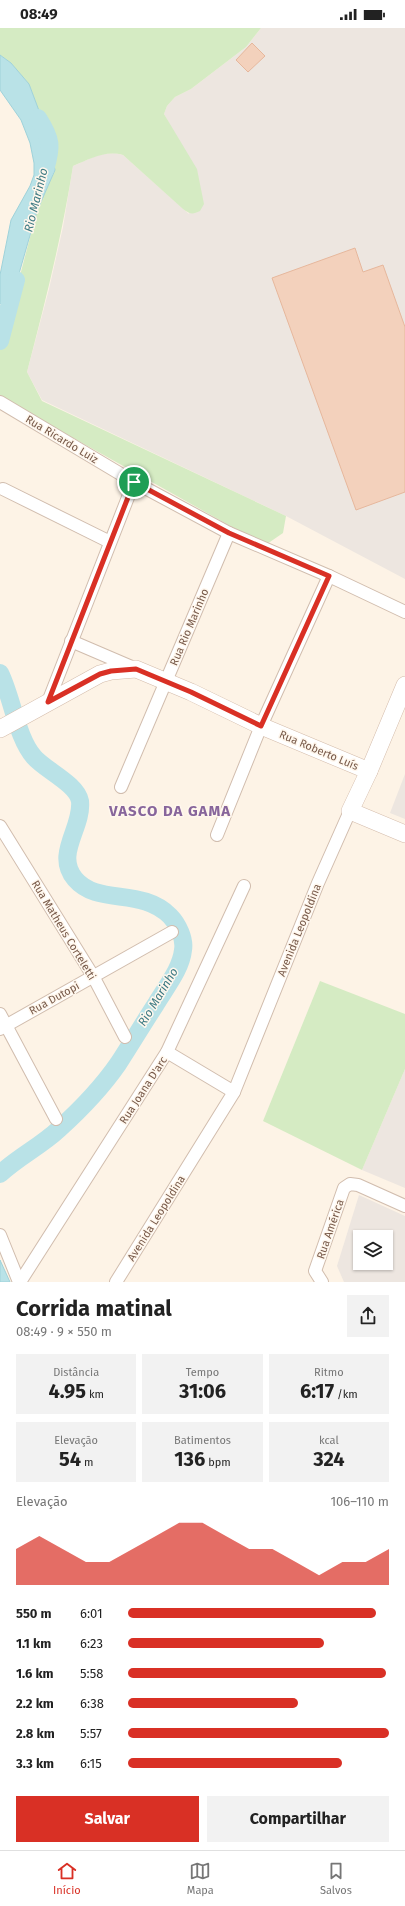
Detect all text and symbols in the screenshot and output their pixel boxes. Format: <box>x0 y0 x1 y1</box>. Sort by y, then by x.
text: 08:49 <box>20 5 58 23</box>
water label: Rio Marinho <box>21 166 51 233</box>
street label: Rua Ricardo Luiz <box>23 413 101 466</box>
pin <box>117 465 151 499</box>
icon: arrive <box>123 471 145 493</box>
street label: Rua Rio Marinho <box>167 587 212 668</box>
street label: Rua Roberto Luís <box>277 728 360 773</box>
district label: VASCO DA GAMA <box>108 802 231 820</box>
street label: Rua Matheus Corteletti <box>29 878 98 982</box>
street label: Avenida Leopoldina <box>275 882 324 978</box>
water label: Rio Marinho <box>135 965 181 1029</box>
street label: Rua Dutopi <box>27 979 82 1018</box>
street label: Rua Joana D'arc <box>117 1054 170 1126</box>
street label: Avenida Leopoldina <box>125 1173 188 1264</box>
street label: Rua América <box>314 1198 347 1261</box>
map controls <box>353 1230 393 1270</box>
button: layers <box>353 1230 393 1270</box>
text: Corrida matinal <box>16 1295 172 1322</box>
button: share <box>347 1295 389 1337</box>
text: 08:49 · 9 × 550 m <box>16 1324 112 1339</box>
text: Distância <box>53 1366 99 1379</box>
text: Tempo <box>186 1366 219 1379</box>
text: Ritmo <box>314 1366 344 1379</box>
text: 4.95 <box>48 1379 86 1403</box>
text: 31:06 <box>179 1379 226 1403</box>
text: 6:17 <box>300 1379 334 1403</box>
text: km <box>86 1388 104 1401</box>
text: /km <box>334 1388 358 1401</box>
text: Elevação <box>54 1434 98 1447</box>
text: Batimentos <box>174 1434 231 1447</box>
text: kcal <box>319 1434 339 1447</box>
text: 54 <box>59 1447 81 1471</box>
text: 136 <box>174 1447 205 1471</box>
text: 324 <box>313 1447 344 1471</box>
text: m <box>81 1456 93 1469</box>
text: bpm <box>205 1456 231 1469</box>
text: Elevação <box>16 1494 68 1509</box>
text: 106–110 m <box>330 1494 389 1509</box>
text: 550 m <box>16 1606 52 1621</box>
text: 6:01 <box>80 1606 103 1621</box>
text: 1.1 km <box>16 1636 51 1651</box>
text: 6:23 <box>80 1636 103 1651</box>
text: 1.6 km <box>16 1666 54 1681</box>
text: 5:58 <box>80 1666 103 1681</box>
text: 2.2 km <box>16 1696 54 1711</box>
text: 6:38 <box>80 1696 104 1711</box>
text: 2.8 km <box>16 1726 55 1741</box>
text: 5:57 <box>80 1726 102 1741</box>
text: 3.3 km <box>16 1756 54 1771</box>
text: 6:15 <box>80 1756 102 1771</box>
button: Salvar <box>16 1796 199 1842</box>
button: Compartilhar <box>207 1796 389 1842</box>
tab: Início <box>53 1860 81 1897</box>
tab: Mapa <box>187 1860 214 1897</box>
tab: Salvos <box>320 1860 352 1897</box>

